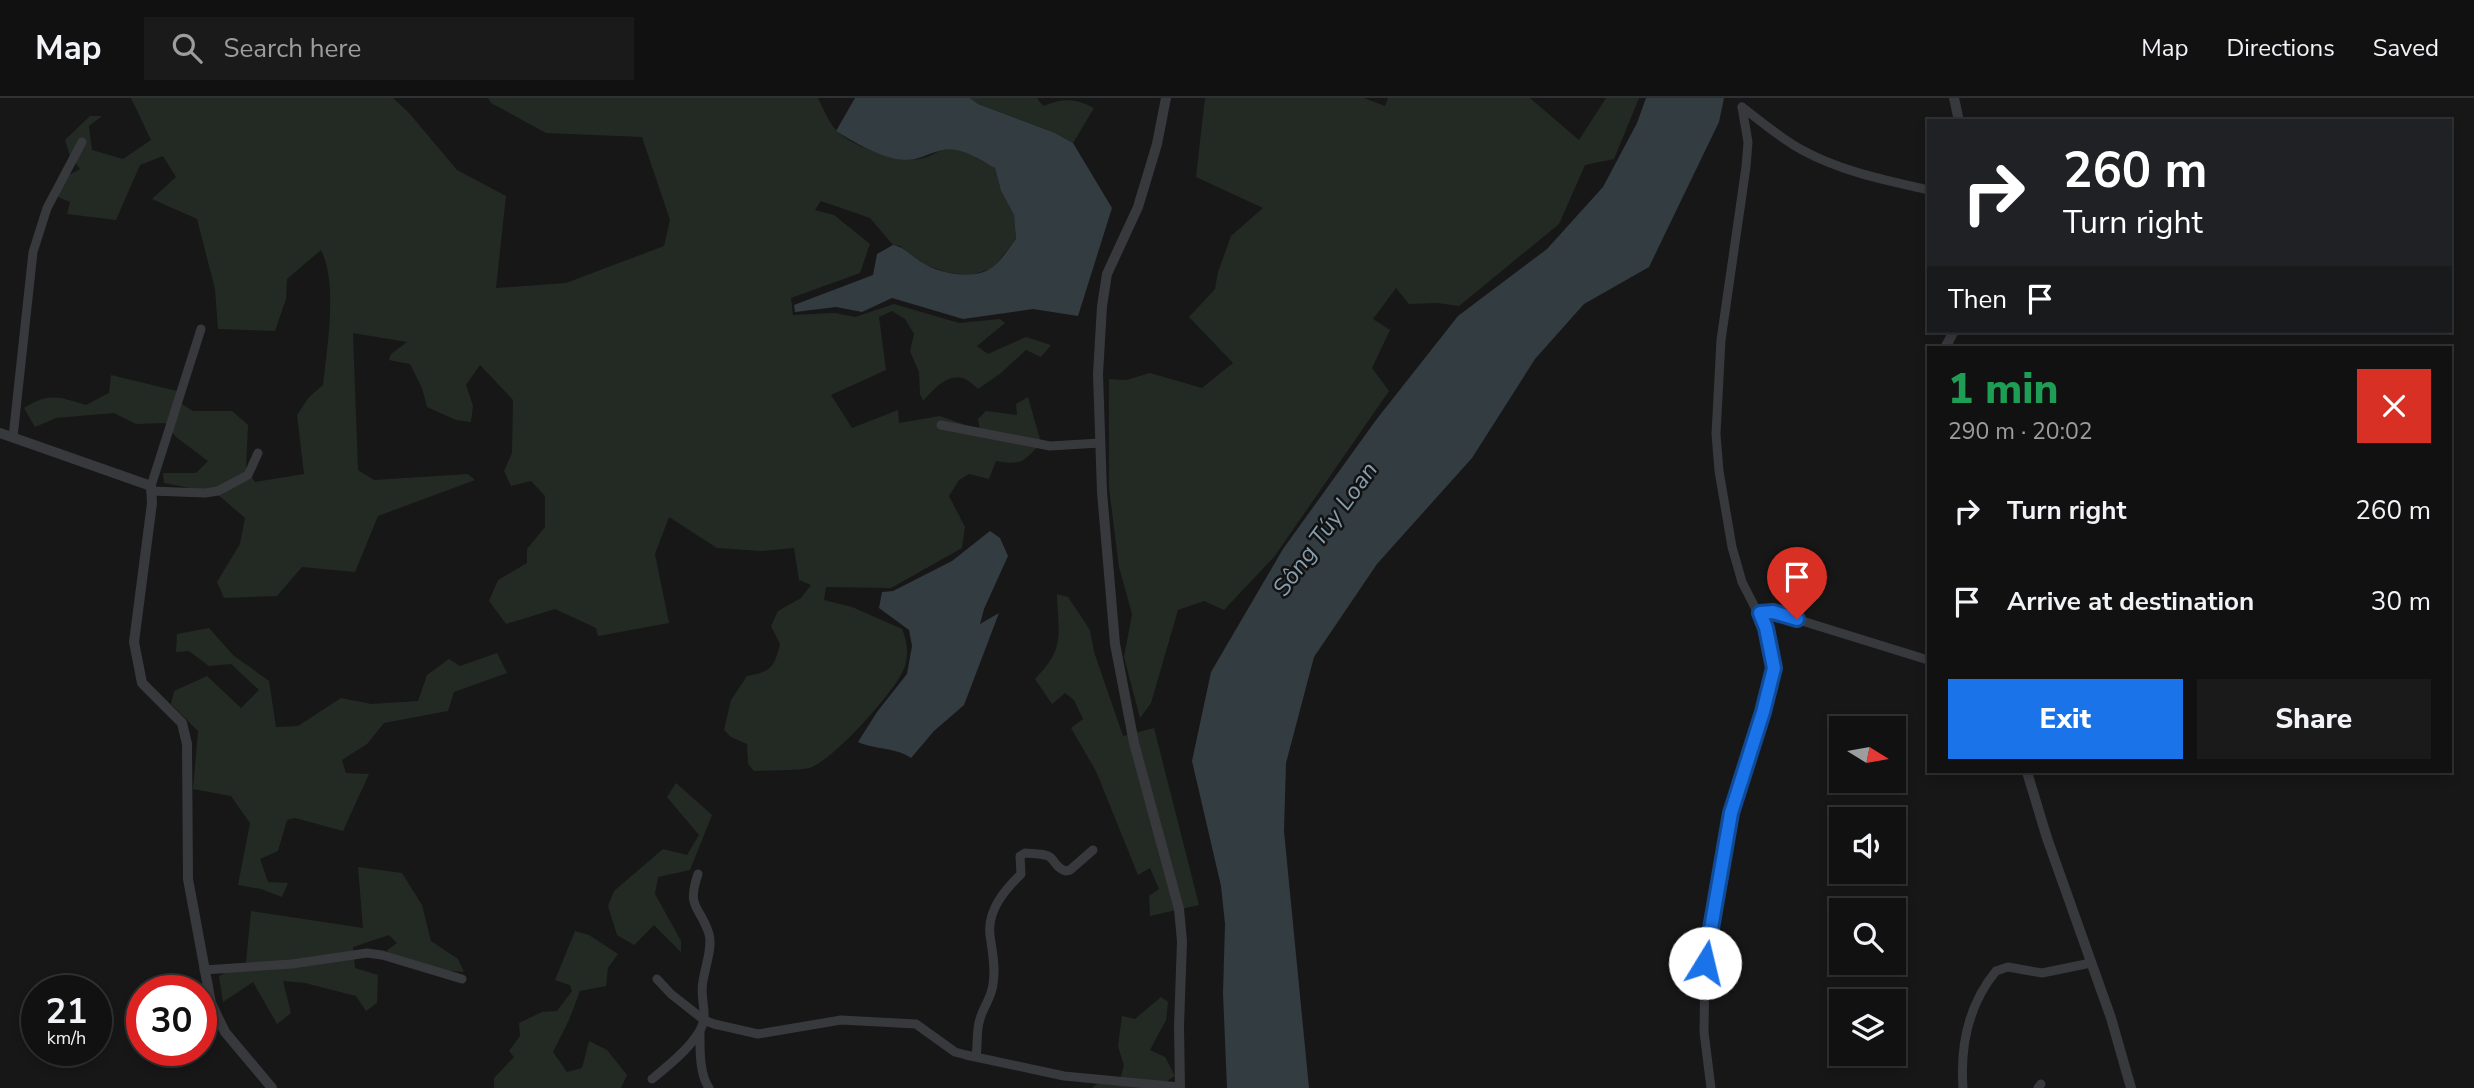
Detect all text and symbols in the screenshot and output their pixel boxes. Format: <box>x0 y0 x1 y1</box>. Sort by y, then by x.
search box <box>144 17 634 80</box>
text: Map <box>35 26 102 71</box>
icon: search <box>168 29 206 67</box>
text: Search here <box>224 31 361 66</box>
text: Map <box>2141 32 2188 64</box>
text: Directions <box>2226 32 2335 64</box>
text: Saved <box>2373 32 2439 64</box>
text: 260 m <box>2063 137 2207 204</box>
icon: right <box>1948 147 2039 238</box>
text: Turn right <box>2063 201 2203 244</box>
icon: arrive <box>2021 280 2059 318</box>
text: Then <box>1948 282 2007 317</box>
text: 1 min <box>1948 361 2058 418</box>
button: close <box>2357 369 2431 443</box>
text: 290 m · 20:02 <box>1948 416 2093 447</box>
water label: Sông Túy Loan <box>1265 455 1385 603</box>
icon: right <box>1948 492 1986 530</box>
text: Turn right <box>2007 493 2126 528</box>
text: 260 m <box>2355 493 2431 528</box>
pin <box>1767 547 1827 619</box>
icon: arrive <box>1778 558 1816 596</box>
icon: arrive <box>1948 583 1986 621</box>
text: Arrive at destination <box>2007 584 2254 619</box>
text: 30 m <box>2371 584 2431 619</box>
button: Exit <box>1948 679 2183 759</box>
button: Share <box>2197 679 2431 759</box>
north arrow <box>1829 716 1906 793</box>
map controls <box>1829 716 1906 1066</box>
button: sound <box>1829 807 1906 884</box>
button: search <box>1829 898 1906 975</box>
position arrow <box>1668 926 1742 1000</box>
speed limit sign: 30 <box>126 975 217 1066</box>
text: 21 <box>45 988 88 1035</box>
button: layers <box>1829 989 1906 1066</box>
text: km/h <box>47 1026 86 1050</box>

